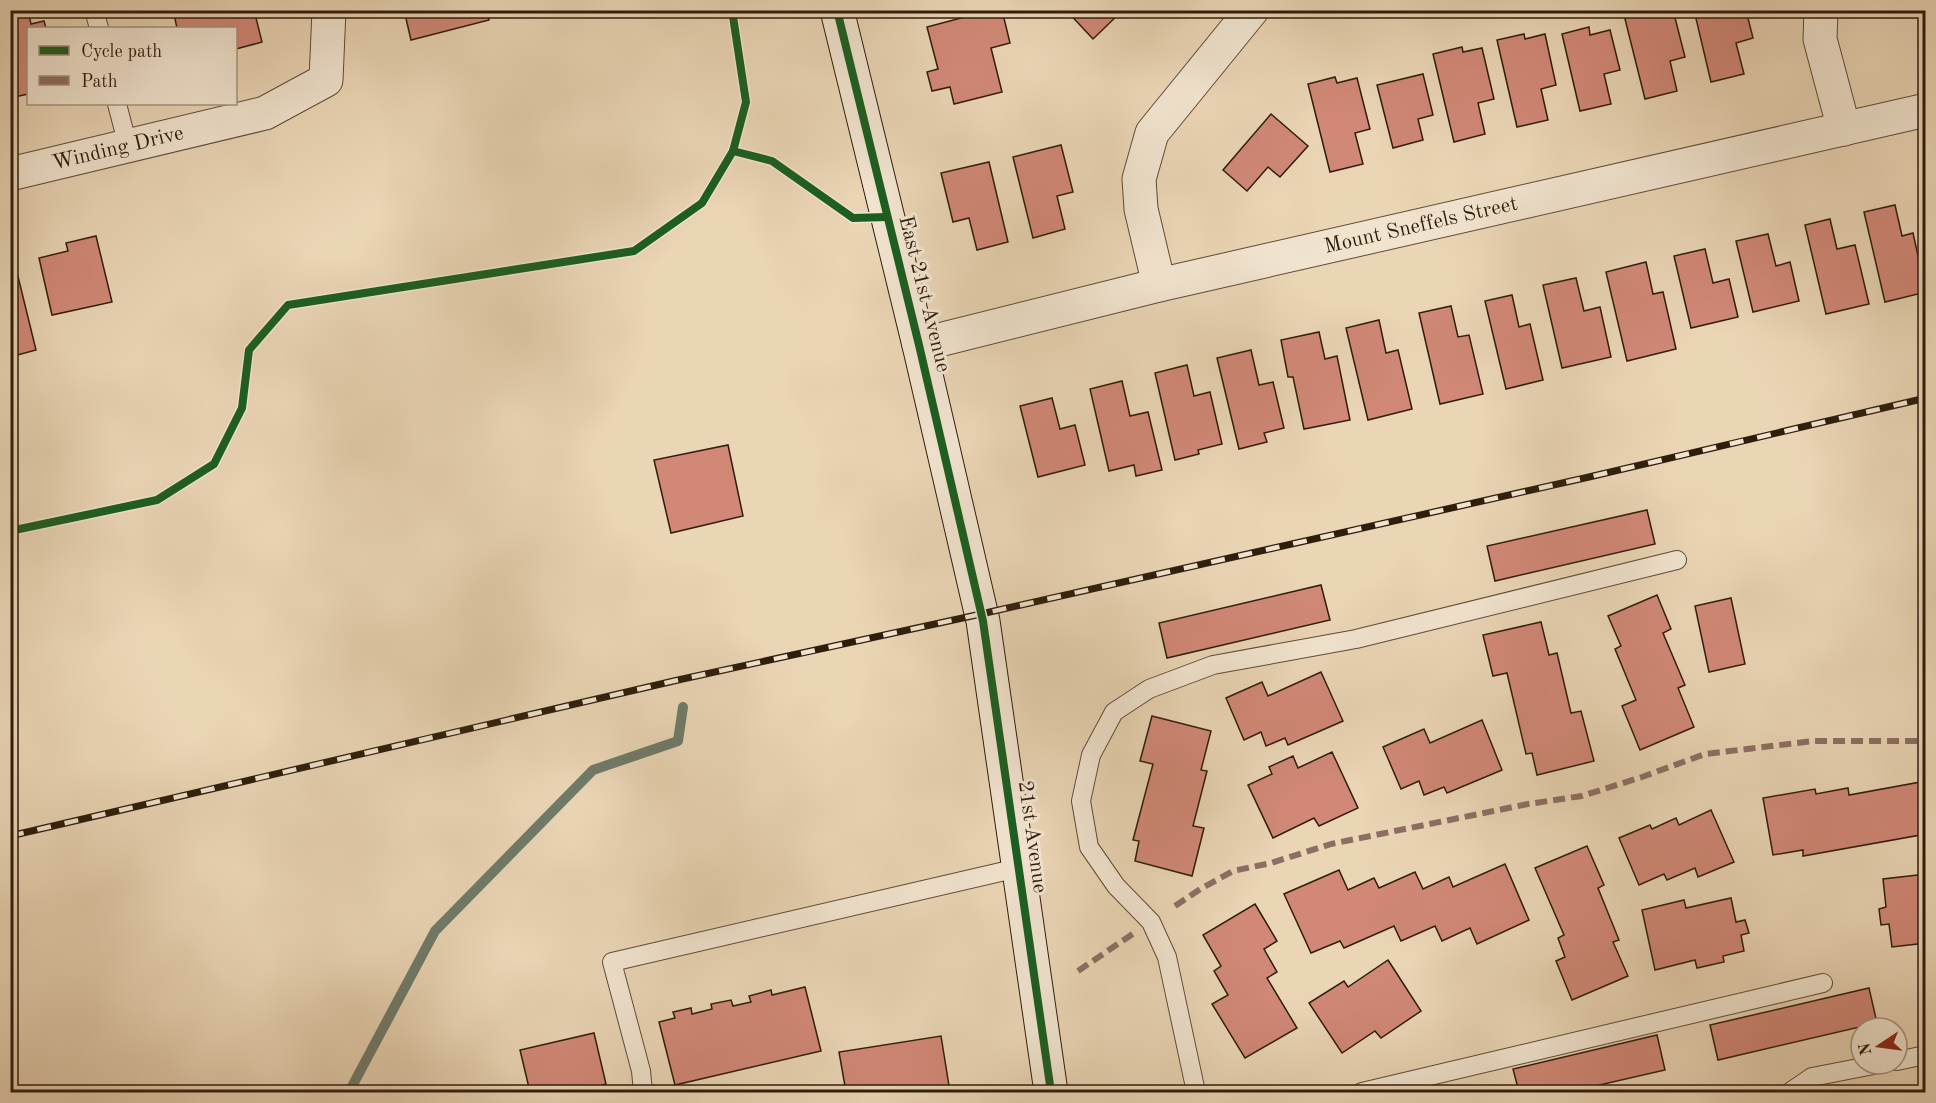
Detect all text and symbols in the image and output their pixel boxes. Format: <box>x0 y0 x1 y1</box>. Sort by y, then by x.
legend <box>27 27 237 105</box>
text: Cycle path <box>81 43 162 61</box>
text: Path <box>81 73 118 91</box>
street label: Winding Drive <box>50 122 186 174</box>
street label: Mount Sneffels Street <box>1322 193 1520 257</box>
street label: East 21st Avenue <box>894 214 954 374</box>
street label: 21st Avenue <box>1014 779 1050 895</box>
north arrow <box>1849 1016 1909 1076</box>
text: N <box>1857 1040 1876 1057</box>

